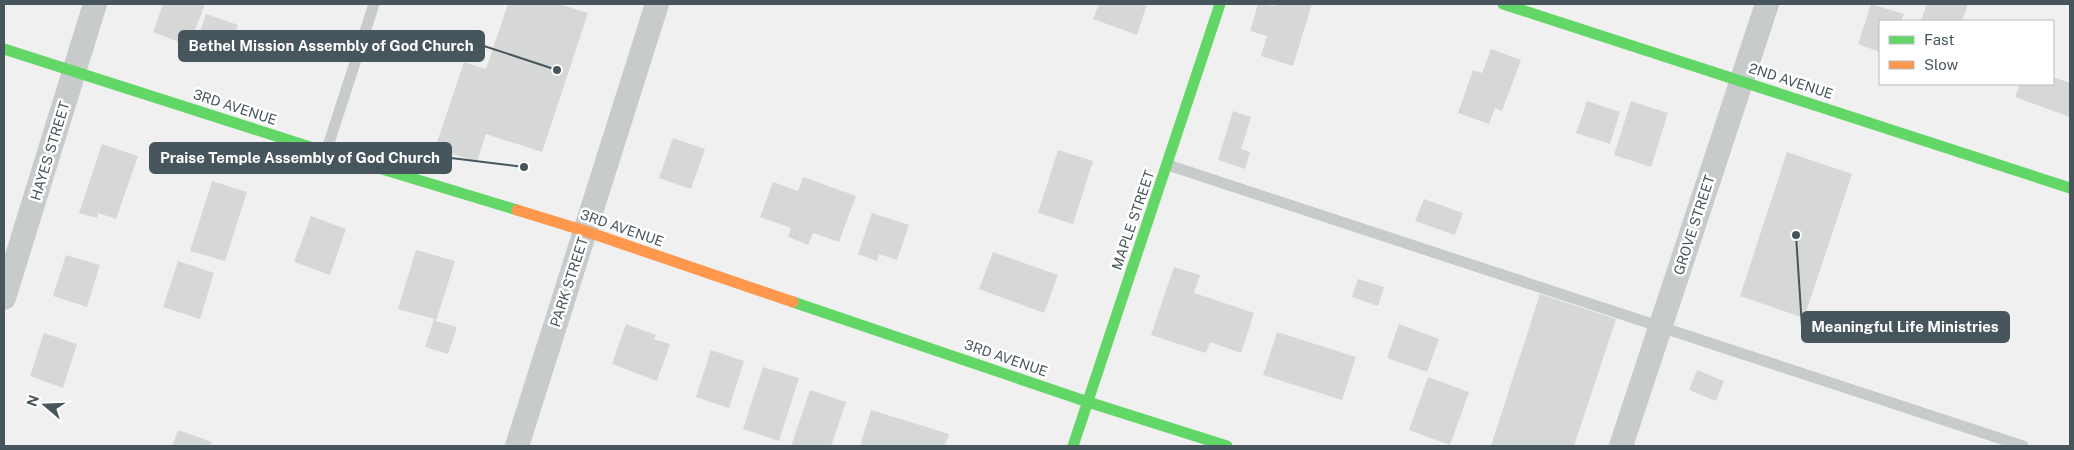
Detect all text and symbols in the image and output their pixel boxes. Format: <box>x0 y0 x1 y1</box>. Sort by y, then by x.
legend <box>1879 20 2054 85</box>
callout: Bethel Mission Assembly of God Church <box>179 31 484 61</box>
text: Fast <box>1924 31 1954 48</box>
text: Bethel Mission Assembly of God Church <box>188 37 474 54</box>
text: Slow <box>1924 56 1959 73</box>
street label: 2ND AVENUE <box>1747 60 1835 102</box>
street label: 3RD AVENUE <box>191 86 279 128</box>
street label: HAYES STREET <box>27 100 73 202</box>
callout: Praise Temple Assembly of God Church <box>150 143 451 173</box>
text: Praise Temple Assembly of God Church <box>160 149 440 166</box>
street label: MAPLE STREET <box>1108 168 1158 272</box>
street label: GROVE STREET <box>1670 173 1718 277</box>
street label: 3RD AVENUE <box>578 206 666 250</box>
street label: PARK STREET <box>547 235 591 329</box>
callout: Meaningful Life Ministries <box>1802 312 2009 342</box>
text: Meaningful Life Ministries <box>1811 318 1999 335</box>
street label: 3RD AVENUE <box>962 336 1050 380</box>
north arrow <box>20 380 70 430</box>
text: N <box>23 393 42 409</box>

